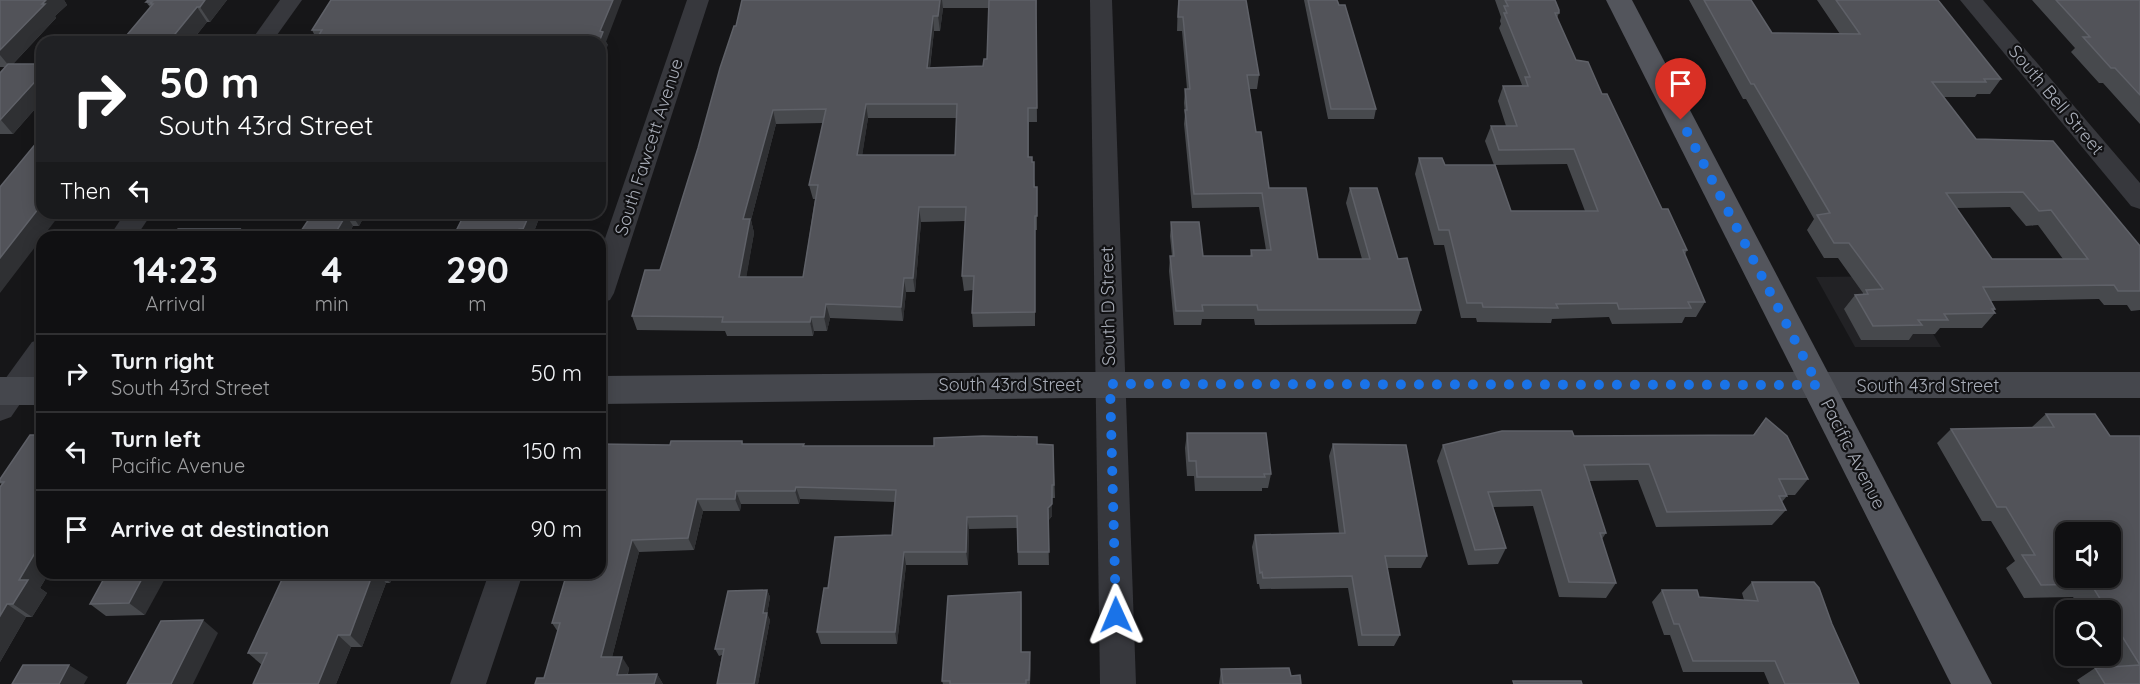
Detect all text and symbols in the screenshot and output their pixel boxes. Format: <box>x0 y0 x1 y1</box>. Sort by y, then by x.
street label: South Bell Street <box>2004 40 2109 159</box>
street label: South Fawcett Avenue <box>609 55 688 238</box>
text: 50 m <box>159 56 259 109</box>
pin <box>1655 58 1706 120</box>
icon: right <box>60 60 138 138</box>
icon: arrive <box>1664 67 1697 100</box>
text: South 43rd Street <box>159 108 373 142</box>
icon: left <box>123 174 156 207</box>
text: Then <box>60 177 111 205</box>
street label: South D Street <box>1095 246 1120 366</box>
text: 14:23 <box>133 247 218 292</box>
text: 4 <box>321 247 342 292</box>
text: 290 <box>446 247 509 292</box>
text: Arrival <box>145 291 205 316</box>
text: min <box>315 291 349 316</box>
text: m <box>468 291 487 316</box>
text: Turn right <box>111 347 215 375</box>
icon: right <box>60 357 93 390</box>
text: 50 m <box>531 359 582 387</box>
street label: South 43rd Street <box>939 373 1081 396</box>
street label: South 43rd Street <box>1857 374 1999 397</box>
text: South 43rd Street <box>111 375 270 400</box>
street label: Pacific Avenue <box>1816 395 1891 513</box>
text: Turn left <box>111 425 201 453</box>
icon: left <box>60 435 93 468</box>
text: 150 m <box>523 437 582 465</box>
text: Pacific Avenue <box>111 453 245 478</box>
icon: arrive <box>60 513 93 546</box>
text: Arrive at destination <box>111 515 329 543</box>
text: 90 m <box>531 515 582 543</box>
map controls <box>2055 522 2121 666</box>
button: sound <box>2055 522 2121 588</box>
position arrow <box>1084 583 1148 647</box>
button: search <box>2055 600 2121 666</box>

